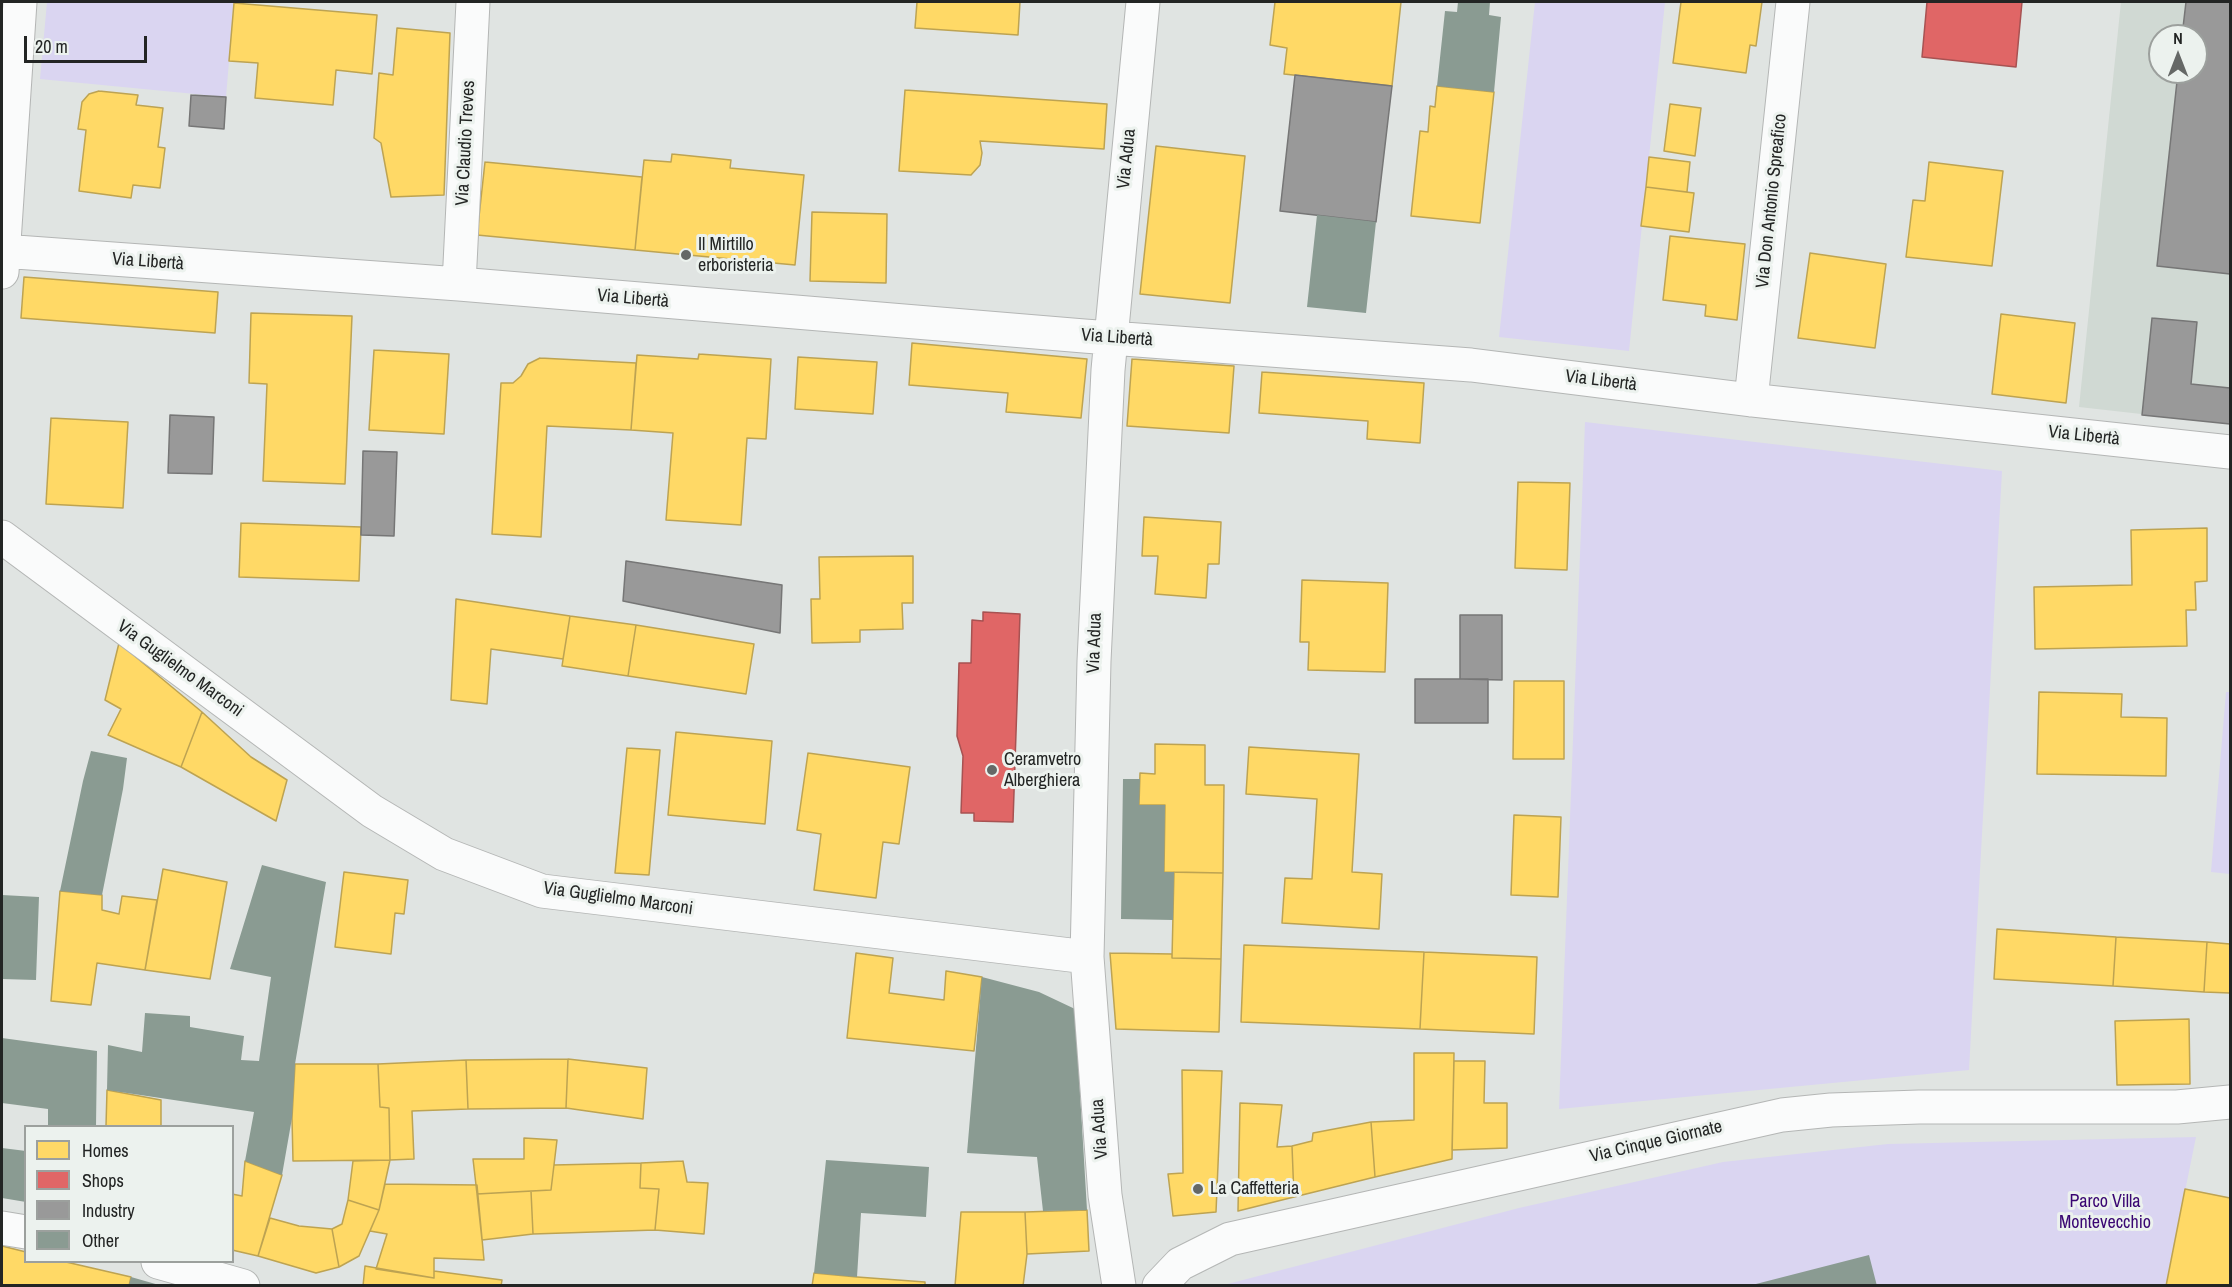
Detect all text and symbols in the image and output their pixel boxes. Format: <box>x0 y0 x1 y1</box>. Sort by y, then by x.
scale bar <box>27 24 150 62</box>
north arrow <box>2148 24 2208 84</box>
text: N <box>2173 27 2183 49</box>
text: 20 m <box>35 34 68 59</box>
street label: Via Claudio Treves <box>452 80 480 206</box>
street label: Via Don Antonio Spreafico <box>1752 113 1792 289</box>
street label: Via Adua <box>1113 128 1141 190</box>
place label: Il Mirtillo erboristeria <box>698 234 773 276</box>
marker: Il Mirtillo erboristeria <box>679 248 693 262</box>
street label: Via Libertà <box>111 249 185 275</box>
street label: Via Libertà <box>596 285 670 313</box>
street label: Via Libertà <box>1080 325 1154 351</box>
street label: Via Libertà <box>1564 366 1638 396</box>
street label: Via Libertà <box>2047 421 2121 451</box>
street label: Via Adua <box>1083 612 1107 674</box>
street label: Via Guglielmo Marconi <box>113 616 247 722</box>
place label: Ceramvetro Alberghiera <box>1004 749 1081 792</box>
marker: Ceramvetro Alberghiera <box>985 763 999 777</box>
street label: Via Guglielmo Marconi <box>542 878 694 920</box>
street label: Via Adua <box>1087 1098 1113 1160</box>
street label: Via Cinque Giornate <box>1588 1116 1724 1168</box>
legend <box>24 1125 234 1263</box>
text: Homes <box>82 1138 129 1163</box>
text: Shops <box>82 1168 124 1193</box>
place label: La Caffetteria <box>1210 1178 1299 1200</box>
marker: La Caffetteria <box>1191 1182 1205 1196</box>
park label: Parco Villa Montevecchio <box>2059 1191 2151 1234</box>
text: Industry <box>82 1198 135 1223</box>
text: Other <box>82 1228 119 1253</box>

